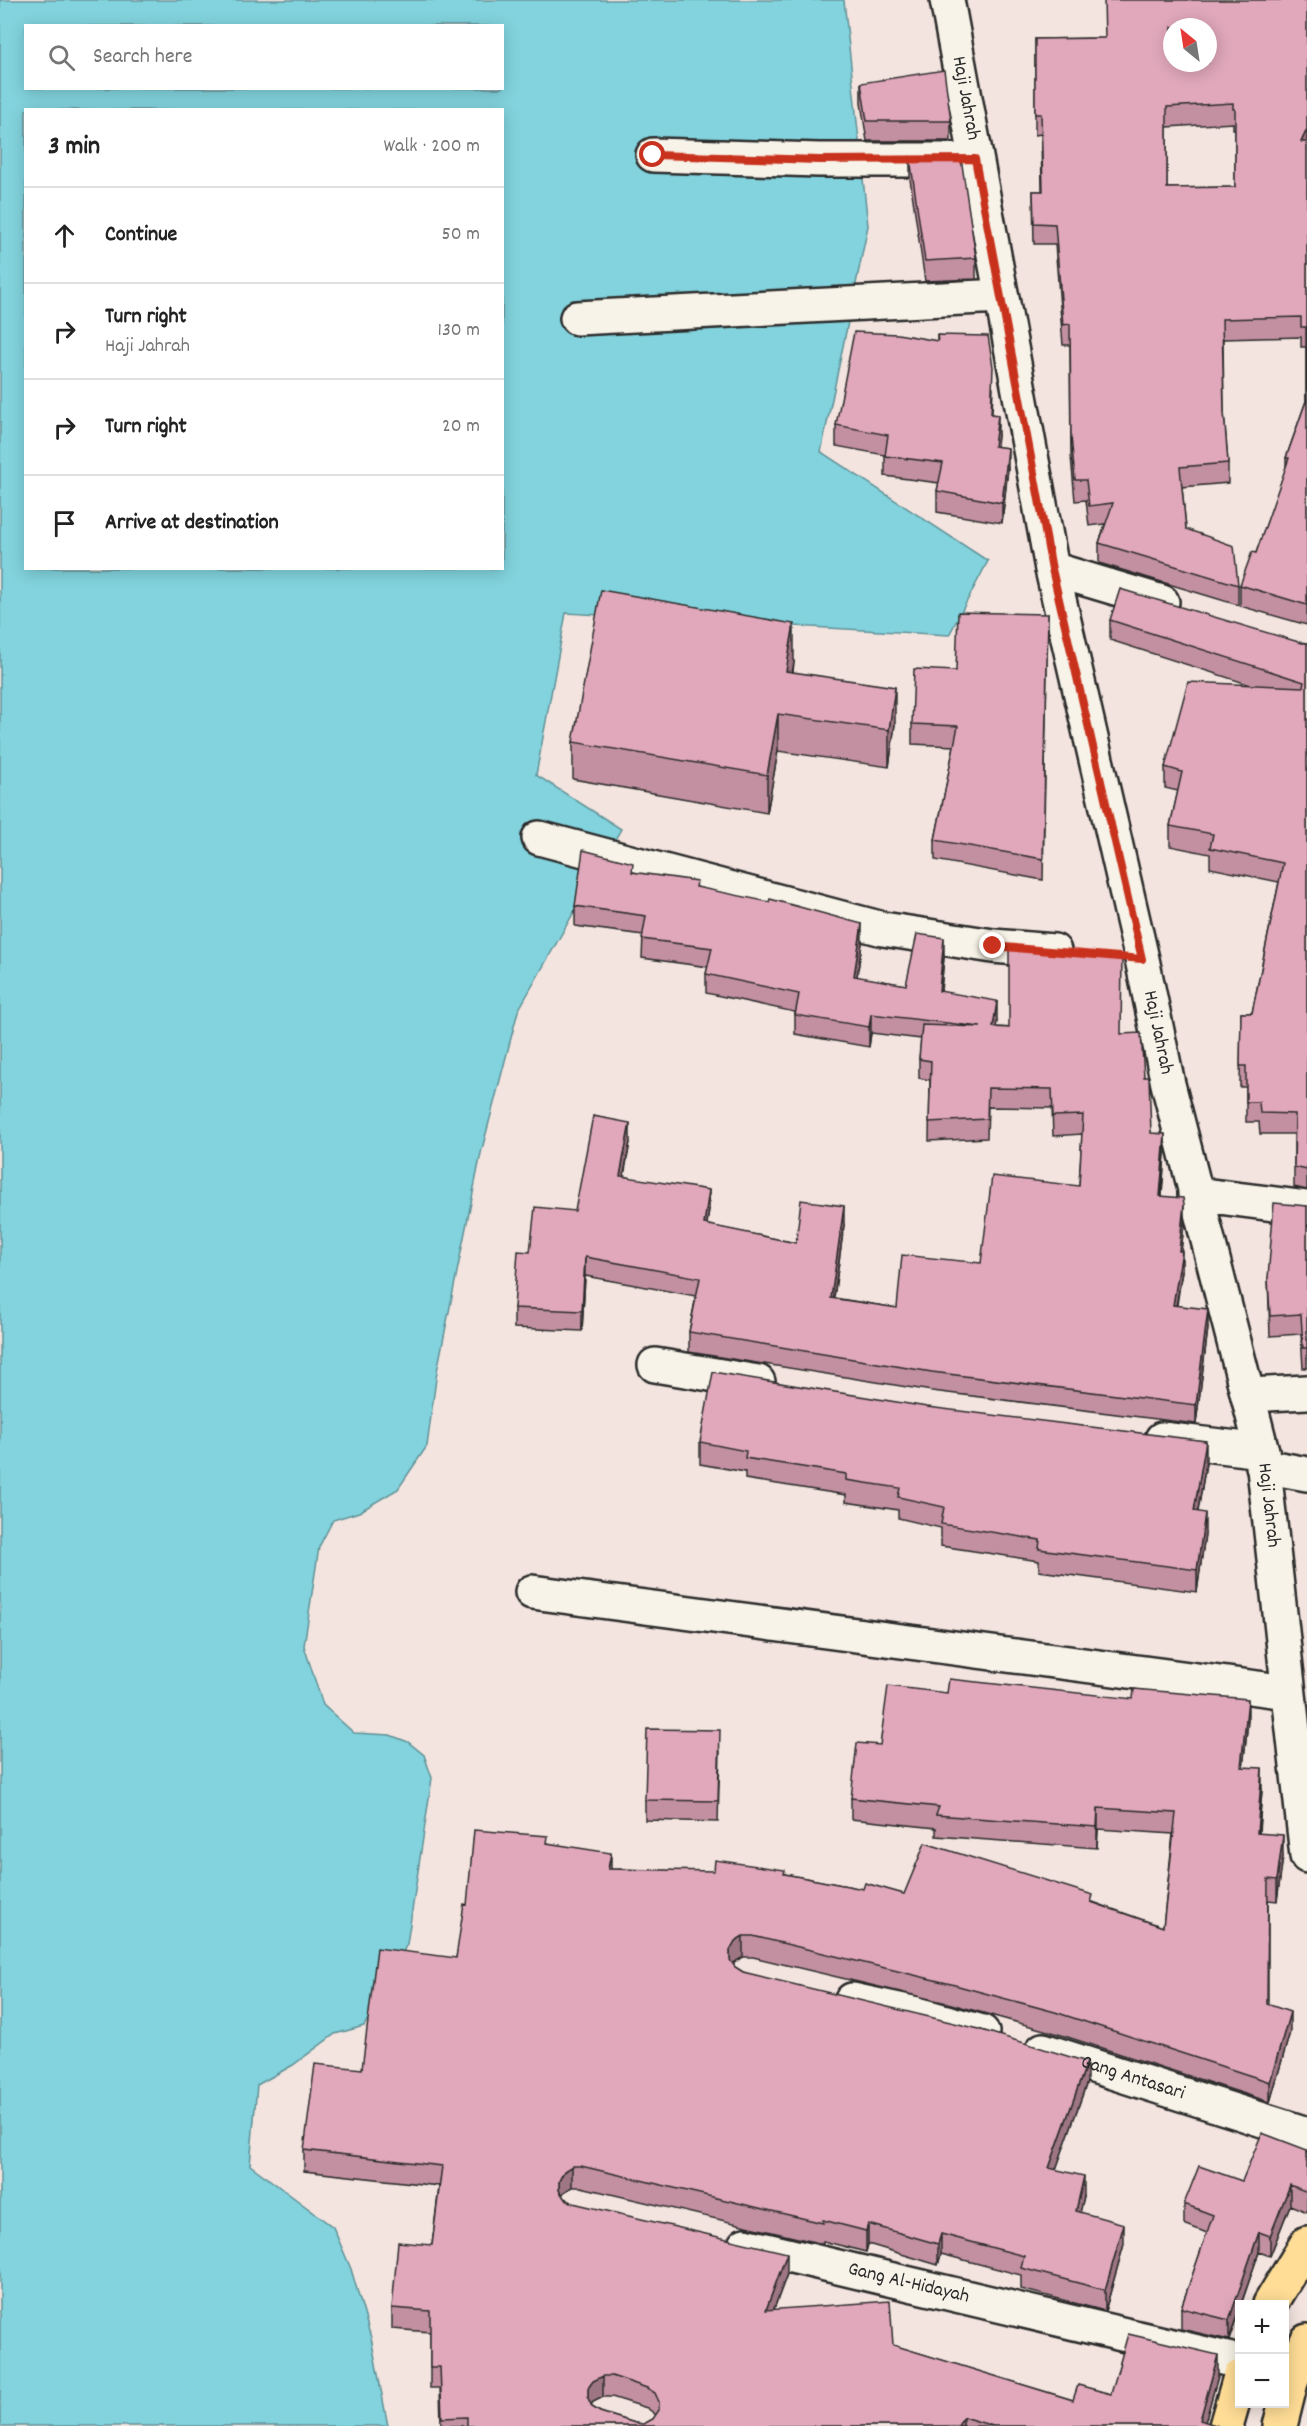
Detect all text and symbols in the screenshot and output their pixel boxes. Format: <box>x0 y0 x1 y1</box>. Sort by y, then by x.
north arrow <box>1163 18 1217 72</box>
search box <box>24 24 504 90</box>
icon: search <box>45 41 78 74</box>
text: Search here <box>93 42 192 73</box>
street label: Haji Jahrah <box>944 54 987 143</box>
text: 3 min <box>48 129 100 166</box>
text: Walk · 200 m <box>384 133 480 161</box>
route start <box>639 141 665 167</box>
icon: ahead <box>48 219 81 252</box>
text: Continue <box>105 220 177 251</box>
text: 50 m <box>442 221 480 249</box>
text: Turn right <box>105 302 187 333</box>
icon: right <box>48 315 81 348</box>
text: 130 m <box>438 317 480 345</box>
text: Haji Jahrah <box>105 333 190 361</box>
icon: right <box>48 411 81 444</box>
text: Turn right <box>105 412 187 443</box>
text: 20 m <box>442 413 480 441</box>
icon: arrive <box>48 507 81 540</box>
text: Arrive at destination <box>105 508 279 539</box>
route end <box>979 932 1005 958</box>
street label: Haji Jahrah <box>1135 988 1180 1077</box>
street label: Haji Jahrah <box>1249 1462 1287 1549</box>
street label: Gang Antasari <box>1077 2049 1189 2108</box>
street label: Gang Al-Hidayah <box>845 2256 972 2312</box>
map controls <box>1235 2300 1289 2408</box>
button: + <box>1235 2300 1289 2354</box>
button: − <box>1235 2354 1289 2408</box>

